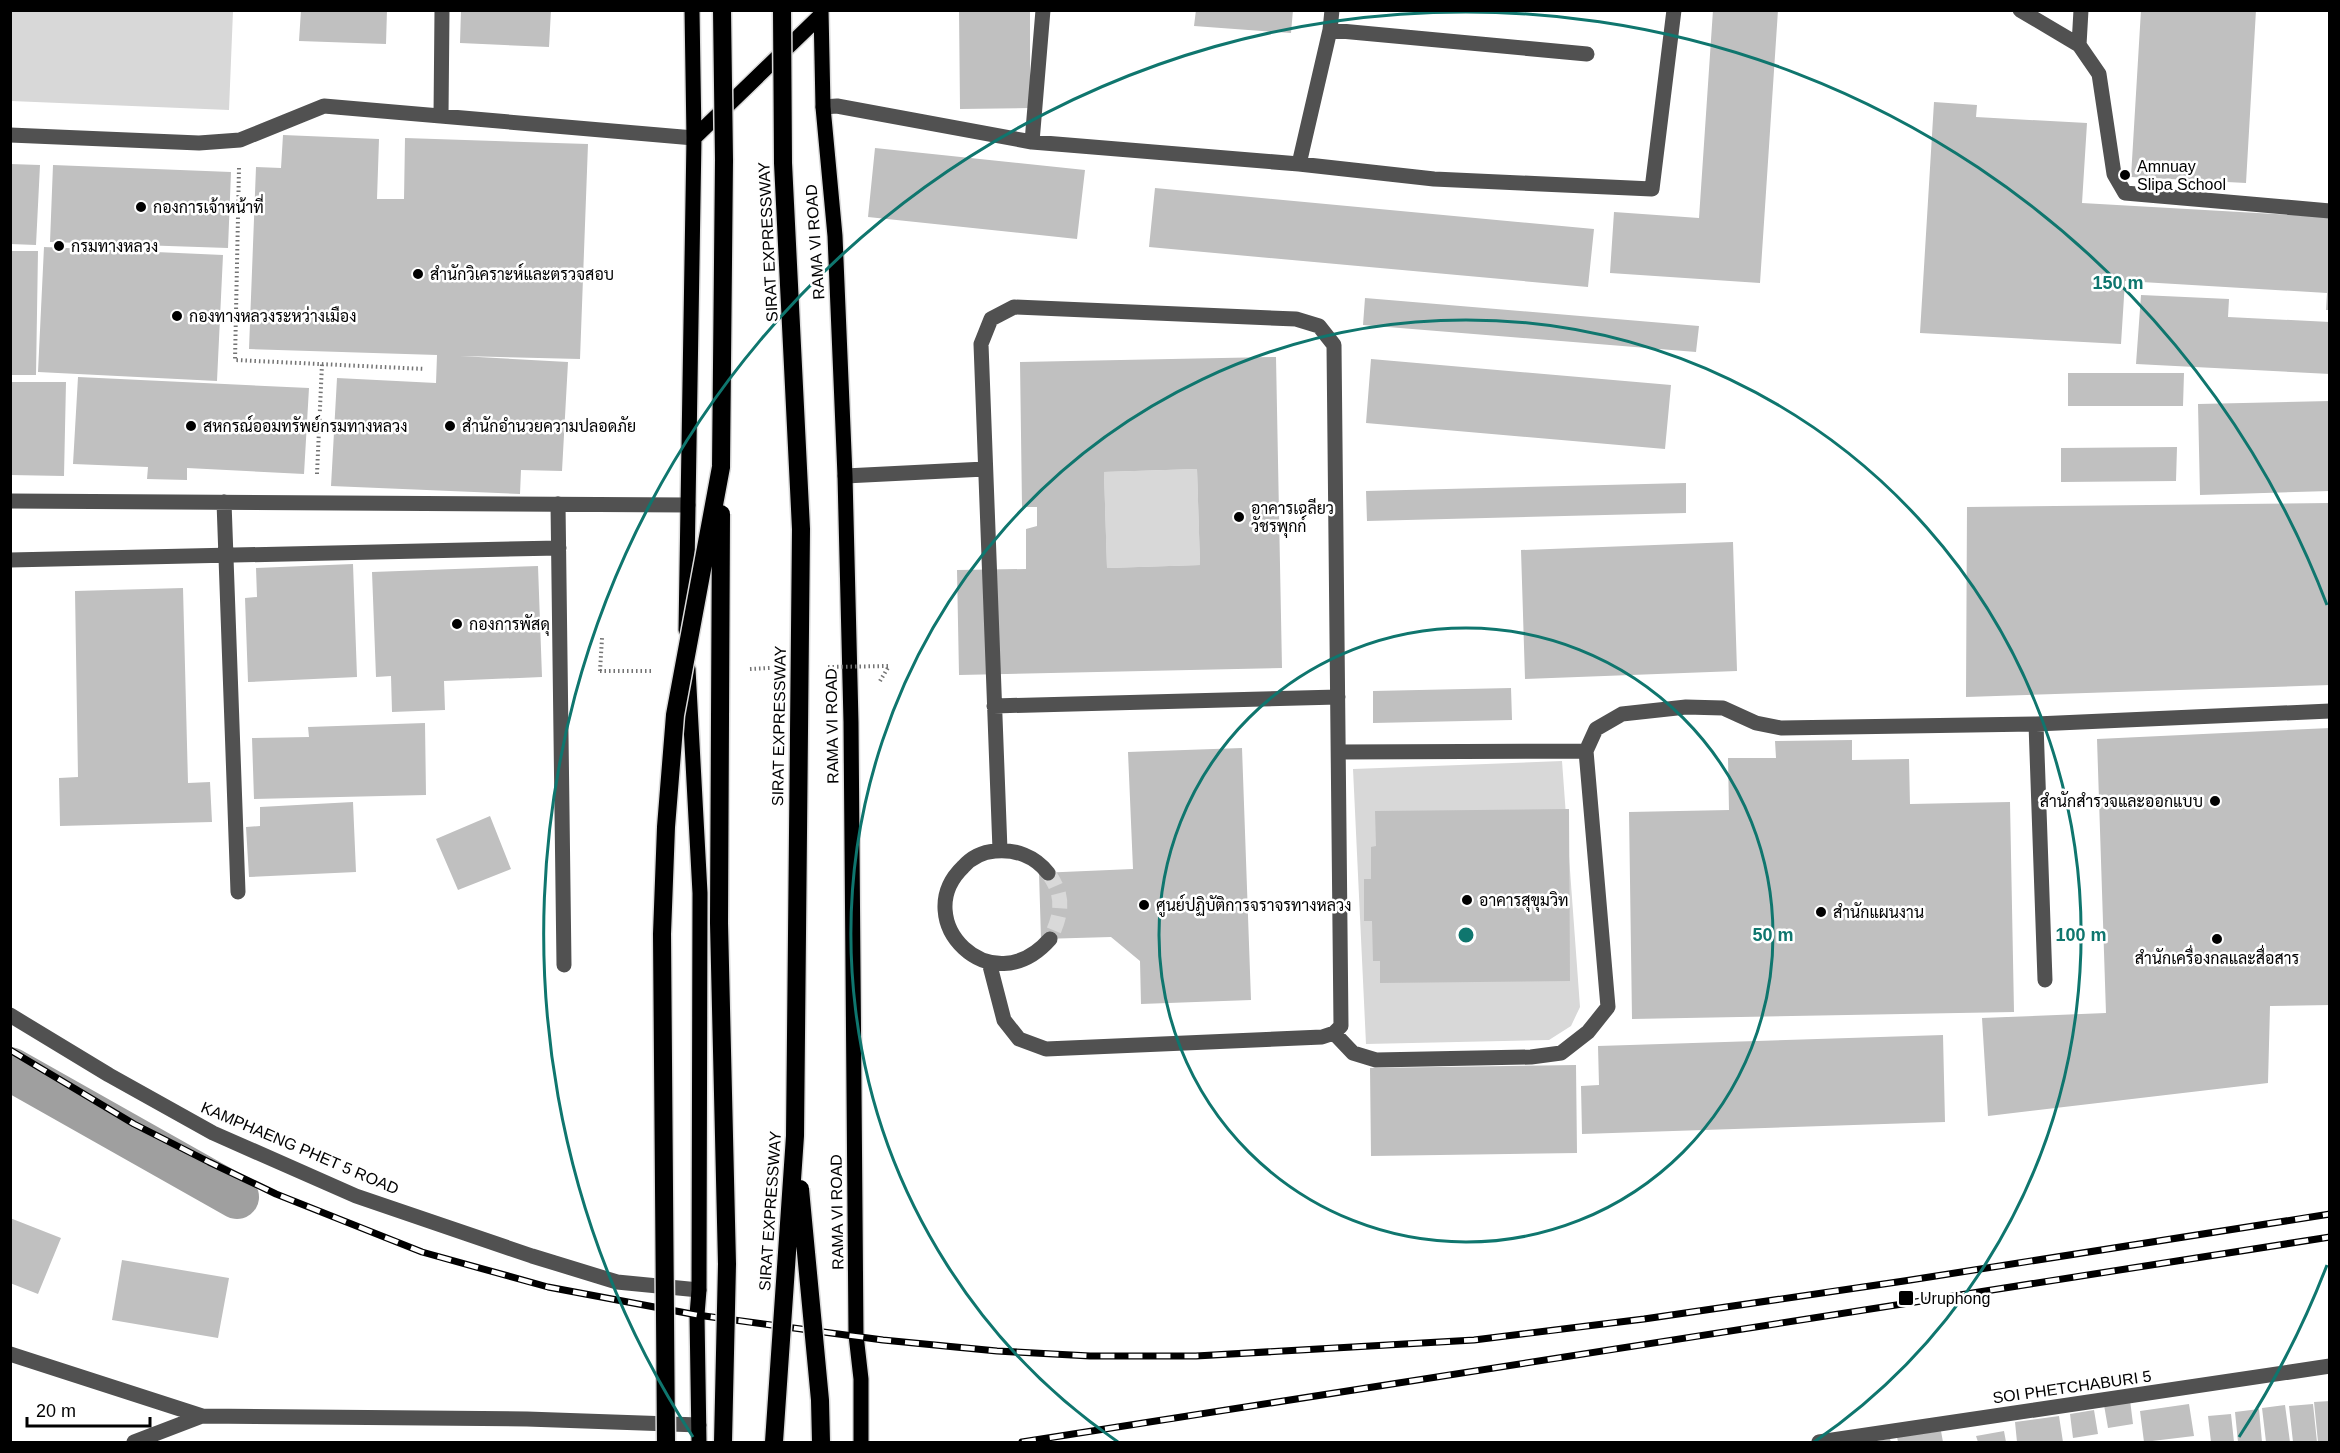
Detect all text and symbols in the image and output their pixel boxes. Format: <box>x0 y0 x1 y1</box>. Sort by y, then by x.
place label: Amnuay Slipa School <box>2137 158 2226 193</box>
street label: SIRAT EXPRESSWAY <box>755 161 781 323</box>
marker: Amnuay Slipa School <box>2118 168 2132 182</box>
street label: RAMA VI ROAD <box>802 184 828 300</box>
place label: กองการเจ้าหน้าที่ <box>153 193 264 216</box>
marker: กองการเจ้าหน้าที่ <box>134 200 148 214</box>
place label: กรมทางหลวง <box>71 238 158 255</box>
marker: กรมทางหลวง <box>52 239 66 253</box>
place label: สำนักวิเคราะห์และตรวจสอบ <box>430 262 614 283</box>
marker: สำนักวิเคราะห์และตรวจสอบ <box>411 267 425 281</box>
text: 150 m <box>2092 273 2144 293</box>
place label: กองทางหลวงระหว่างเมือง <box>189 306 356 325</box>
marker: กองทางหลวงระหว่างเมือง <box>170 309 184 323</box>
place label: สหกรณ์ออมทรัพย์กรมทางหลวง <box>203 414 407 435</box>
place label: สำนักอำนวยความปลอดภัย <box>462 416 636 435</box>
marker: สหกรณ์ออมทรัพย์กรมทางหลวง <box>184 419 198 433</box>
marker: สำนักอำนวยความปลอดภัย <box>443 419 457 433</box>
place label: อาคารเฉลียว วัชรพุกก์ <box>1251 497 1334 538</box>
marker: อาคารเฉลียว วัชรพุกก์ <box>1232 510 1246 524</box>
place label: กองการพัสดุ <box>469 614 550 636</box>
marker: กองการพัสดุ <box>450 617 464 631</box>
street label: SIRAT EXPRESSWAY <box>769 645 789 806</box>
street label: RAMA VI ROAD <box>822 668 842 784</box>
place label: สำนักสำรวจและออกแบบ <box>2040 791 2203 810</box>
marker: สำนักสำรวจและออกแบบ <box>2208 794 2222 808</box>
place label: อาคารสุขุมวิท <box>1479 891 1569 912</box>
place label: ศูนย์ปฏิบัติการจราจรทางหลวง <box>1156 893 1352 917</box>
marker: อาคารสุขุมวิท <box>1460 893 1474 907</box>
marker: ศูนย์ปฏิบัติการจราจรทางหลวง <box>1137 898 1151 912</box>
place label: สำนักแผนงาน <box>1833 902 1924 921</box>
marker: สำนักแผนงาน <box>1814 905 1828 919</box>
centre of rings <box>1456 925 1476 945</box>
text: 50 m <box>1752 925 1794 945</box>
text: 100 m <box>2055 925 2107 945</box>
marker: สำนักเครื่องกลและสื่อสาร <box>2210 932 2224 946</box>
place label: สำนักเครื่องกลและสื่อสาร <box>2135 944 2300 967</box>
street label: KAMPHAENG PHET 5 ROAD <box>199 1099 401 1197</box>
street label: SIRAT EXPRESSWAY <box>756 1130 784 1292</box>
street label: RAMA VI ROAD <box>827 1154 847 1270</box>
marker: Uruphong <box>1897 1289 1915 1307</box>
place label: Uruphong <box>1920 1290 1990 1307</box>
street label: SOI PHETCHABURI 5 <box>1992 1367 2153 1407</box>
scale bar <box>27 1390 150 1428</box>
text: 20 m <box>36 1401 76 1421</box>

